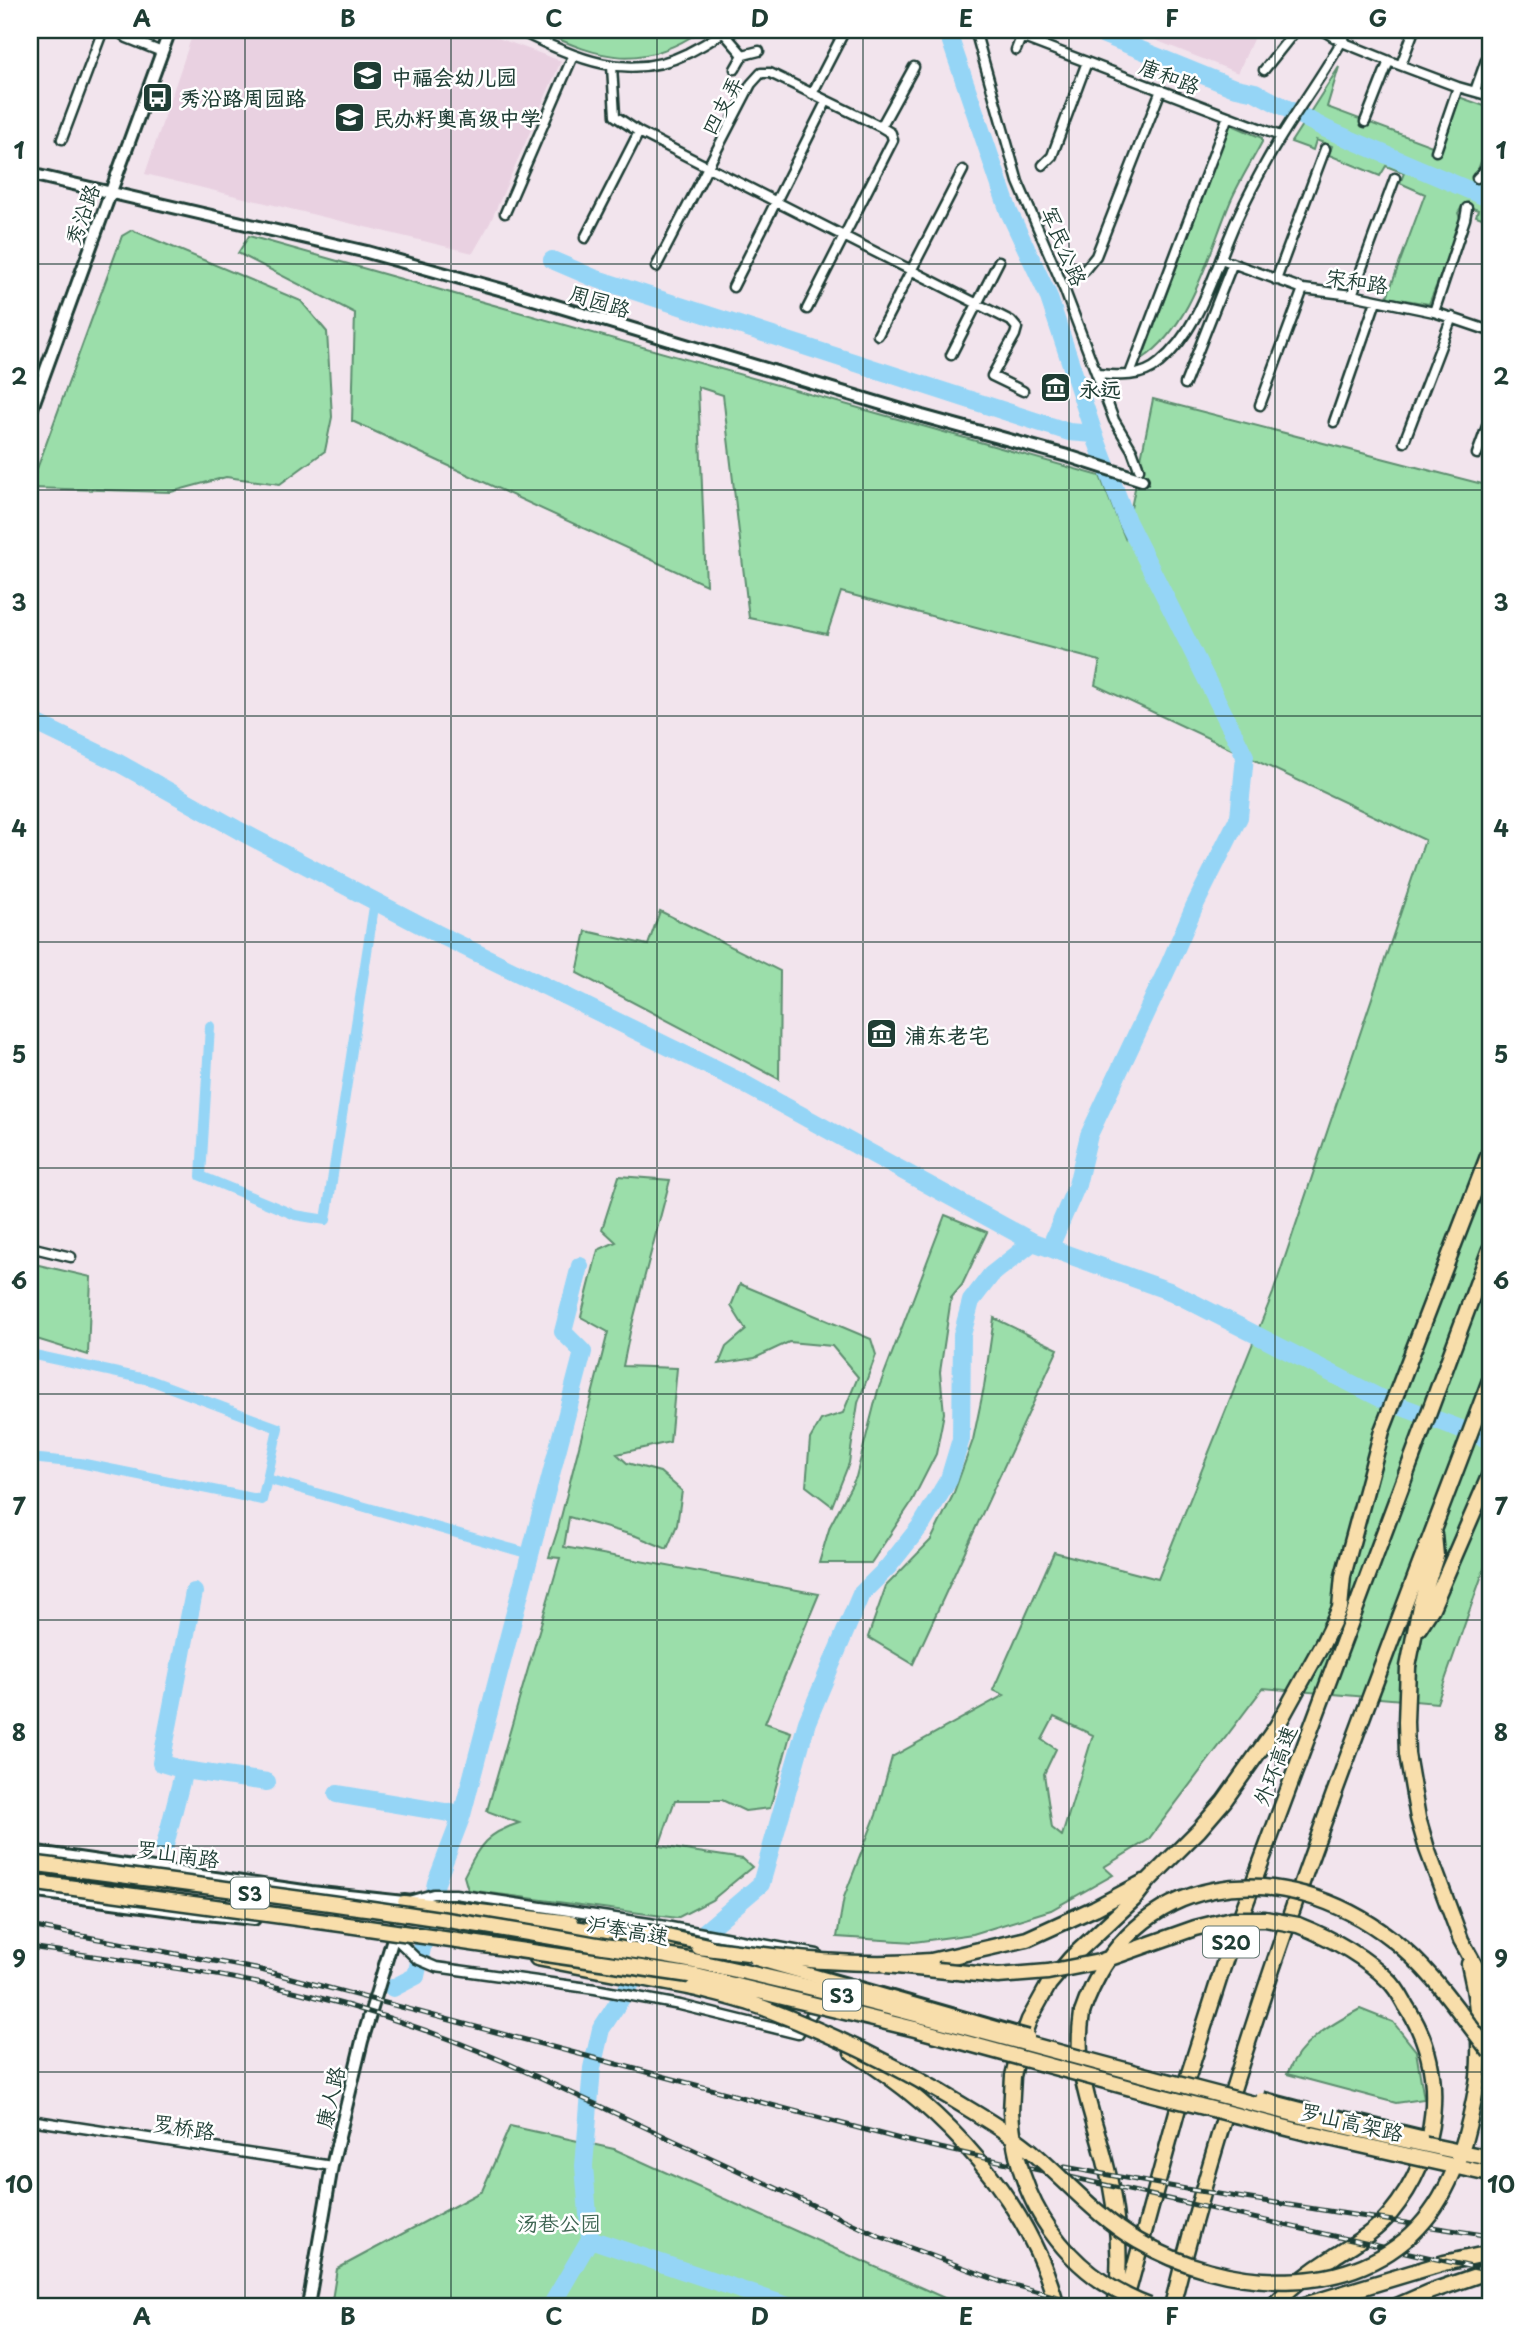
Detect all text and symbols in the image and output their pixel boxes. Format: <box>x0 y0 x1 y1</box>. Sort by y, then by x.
text: A <box>133 0 151 35</box>
text: B <box>340 0 356 35</box>
text: C <box>545 0 563 35</box>
text: D <box>751 0 769 35</box>
text: E <box>959 0 973 35</box>
text: F <box>1165 0 1179 35</box>
text: G <box>1369 0 1387 35</box>
street label: 唐和路 <box>1135 49 1205 101</box>
school or university icon: 中福会幼儿园 <box>351 59 385 93</box>
place label: 中福会幼儿园 <box>391 60 517 92</box>
street label: 四支弄 <box>692 70 750 140</box>
bus stop icon: 秀沿路周园路 <box>140 80 174 114</box>
place label: 秀沿路周园路 <box>180 81 306 113</box>
school or university icon: 民办籽奥高级中学 <box>333 100 367 134</box>
place label: 民办籽奥高级中学 <box>373 101 541 133</box>
text: 1 <box>14 132 25 167</box>
text: 1 <box>1496 132 1507 167</box>
street label: 秀沿路 <box>55 179 107 249</box>
street label: 军民公路 <box>1034 201 1096 291</box>
street label: 宋和路 <box>1323 259 1391 301</box>
street label: 周园路 <box>565 275 635 325</box>
text: 2 <box>11 358 27 393</box>
text: 2 <box>1493 358 1509 393</box>
museum icon: 永远 <box>1039 371 1073 405</box>
place label: 永远 <box>1079 372 1121 404</box>
text: 3 <box>11 584 27 619</box>
text: 3 <box>1493 584 1509 619</box>
text: 4 <box>11 810 27 845</box>
text: 4 <box>1493 810 1509 845</box>
museum icon: 浦东老宅 <box>865 1017 899 1051</box>
place label: 浦东老宅 <box>905 1018 989 1050</box>
text: 5 <box>12 1036 26 1071</box>
text: 5 <box>1494 1036 1508 1071</box>
text: 6 <box>11 1262 27 1297</box>
text: 6 <box>1493 1262 1509 1297</box>
text: 7 <box>12 1488 26 1523</box>
text: 7 <box>1494 1488 1508 1523</box>
text: 8 <box>12 1714 26 1749</box>
text: 8 <box>1494 1714 1508 1749</box>
street label: 外环高速 <box>1244 1720 1304 1810</box>
street label: 罗山南路 <box>134 1831 222 1875</box>
road number: S3 <box>231 1878 269 1909</box>
street label: 沪奉高速 <box>584 1906 672 1952</box>
road number: S20 <box>1203 1926 1259 1958</box>
text: 9 <box>12 1940 26 1975</box>
text: 9 <box>1494 1940 1508 1975</box>
road number: S3 <box>823 1980 861 2010</box>
street label: 康人路 <box>306 2063 352 2131</box>
street label: 罗山高架路 <box>1297 2094 1407 2148</box>
street label: 罗桥路 <box>150 2105 218 2147</box>
text: 10 <box>5 2166 33 2201</box>
text: 10 <box>1487 2166 1515 2201</box>
park label: 汤巷公园 <box>517 2206 601 2238</box>
text: A <box>133 2298 151 2333</box>
text: B <box>340 2298 356 2333</box>
text: C <box>545 2298 563 2333</box>
text: D <box>751 2298 769 2333</box>
text: E <box>959 2298 973 2333</box>
text: F <box>1165 2298 1179 2333</box>
text: G <box>1369 2298 1387 2333</box>

